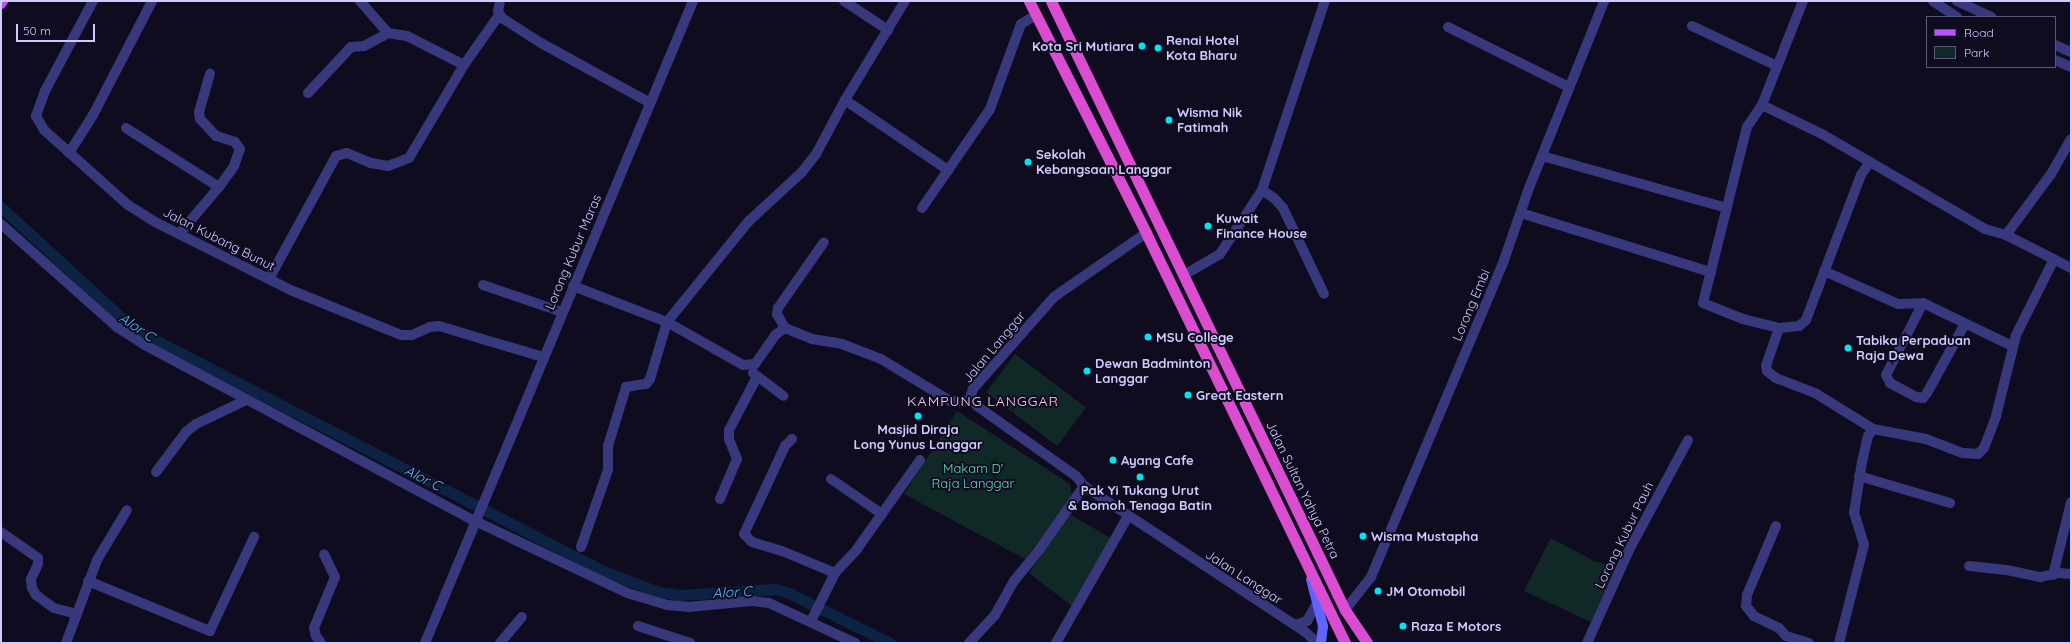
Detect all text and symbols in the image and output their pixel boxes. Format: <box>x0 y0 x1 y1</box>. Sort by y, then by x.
scale bar <box>18 16 97 42</box>
legend <box>1926 16 2056 68</box>
text: 50 m <box>23 23 51 38</box>
text: Road <box>1964 25 1994 40</box>
place label: Renai Hotel Kota Bharu <box>1166 33 1239 64</box>
place label: Kota Sri Mutiara <box>1032 38 1134 54</box>
marker: Kota Sri Mutiara <box>1137 41 1147 51</box>
marker: Renai Hotel Kota Bharu <box>1153 43 1163 53</box>
text: Park <box>1964 45 1989 60</box>
place label: Wisma Nik Fatimah <box>1177 105 1242 136</box>
marker: Wisma Nik Fatimah <box>1164 115 1174 125</box>
place label: Sekolah Kebangsaan Langgar <box>1036 147 1172 178</box>
marker: Sekolah Kebangsaan Langgar <box>1023 157 1033 167</box>
street label: Lorong Kubur Maras <box>542 192 604 312</box>
street label: Jalan Kubang Bunut <box>160 204 278 274</box>
place label: Kuwait Finance House <box>1216 211 1307 242</box>
marker: Kuwait Finance House <box>1203 221 1213 231</box>
street label: Lorong Embi <box>1449 267 1493 343</box>
street label: Jalan Langgar <box>960 308 1028 386</box>
water label: Alor C <box>116 309 158 345</box>
place label: MSU College <box>1156 329 1234 345</box>
marker: MSU College <box>1143 332 1153 342</box>
place label: Tabika Perpaduan Raja Dewa <box>1856 333 1971 364</box>
marker: Tabika Perpaduan Raja Dewa <box>1843 343 1853 353</box>
place label: Dewan Badminton Langgar <box>1095 356 1210 387</box>
marker: Dewan Badminton Langgar <box>1082 366 1092 376</box>
place label: Great Eastern <box>1196 387 1283 403</box>
marker: Great Eastern <box>1183 390 1193 400</box>
district label: KAMPUNG LANGGAR <box>907 393 1059 409</box>
marker: Masjid Diraja Long Yunus Langgar <box>913 411 923 421</box>
street label: Jalan Sultan Yahya Petra <box>1263 419 1343 561</box>
place label: Masjid Diraja Long Yunus Langgar <box>853 422 983 453</box>
place label: Ayang Cafe <box>1121 452 1194 468</box>
marker: Ayang Cafe <box>1108 455 1118 465</box>
park label: Makam D' Raja Langgar <box>932 461 1014 492</box>
water label: Alor C <box>402 462 444 494</box>
marker: Pak Yi Tukang Urut & Bomoh Tenaga Batin <box>1135 472 1145 482</box>
street label: Lorong Kubur Pauh <box>1591 479 1657 591</box>
place label: Pak Yi Tukang Urut & Bomoh Tenaga Batin <box>1068 483 1212 514</box>
place label: Wisma Mustapha <box>1371 528 1478 544</box>
marker: Wisma Mustapha <box>1358 531 1368 541</box>
street label: Jalan Langgar <box>1203 546 1285 608</box>
water label: Alor C <box>712 583 752 601</box>
place label: JM Otomobil <box>1386 583 1466 599</box>
marker: JM Otomobil <box>1373 586 1383 596</box>
place label: Raza E Motors <box>1411 618 1501 634</box>
marker: Raza E Motors <box>1398 621 1408 631</box>

